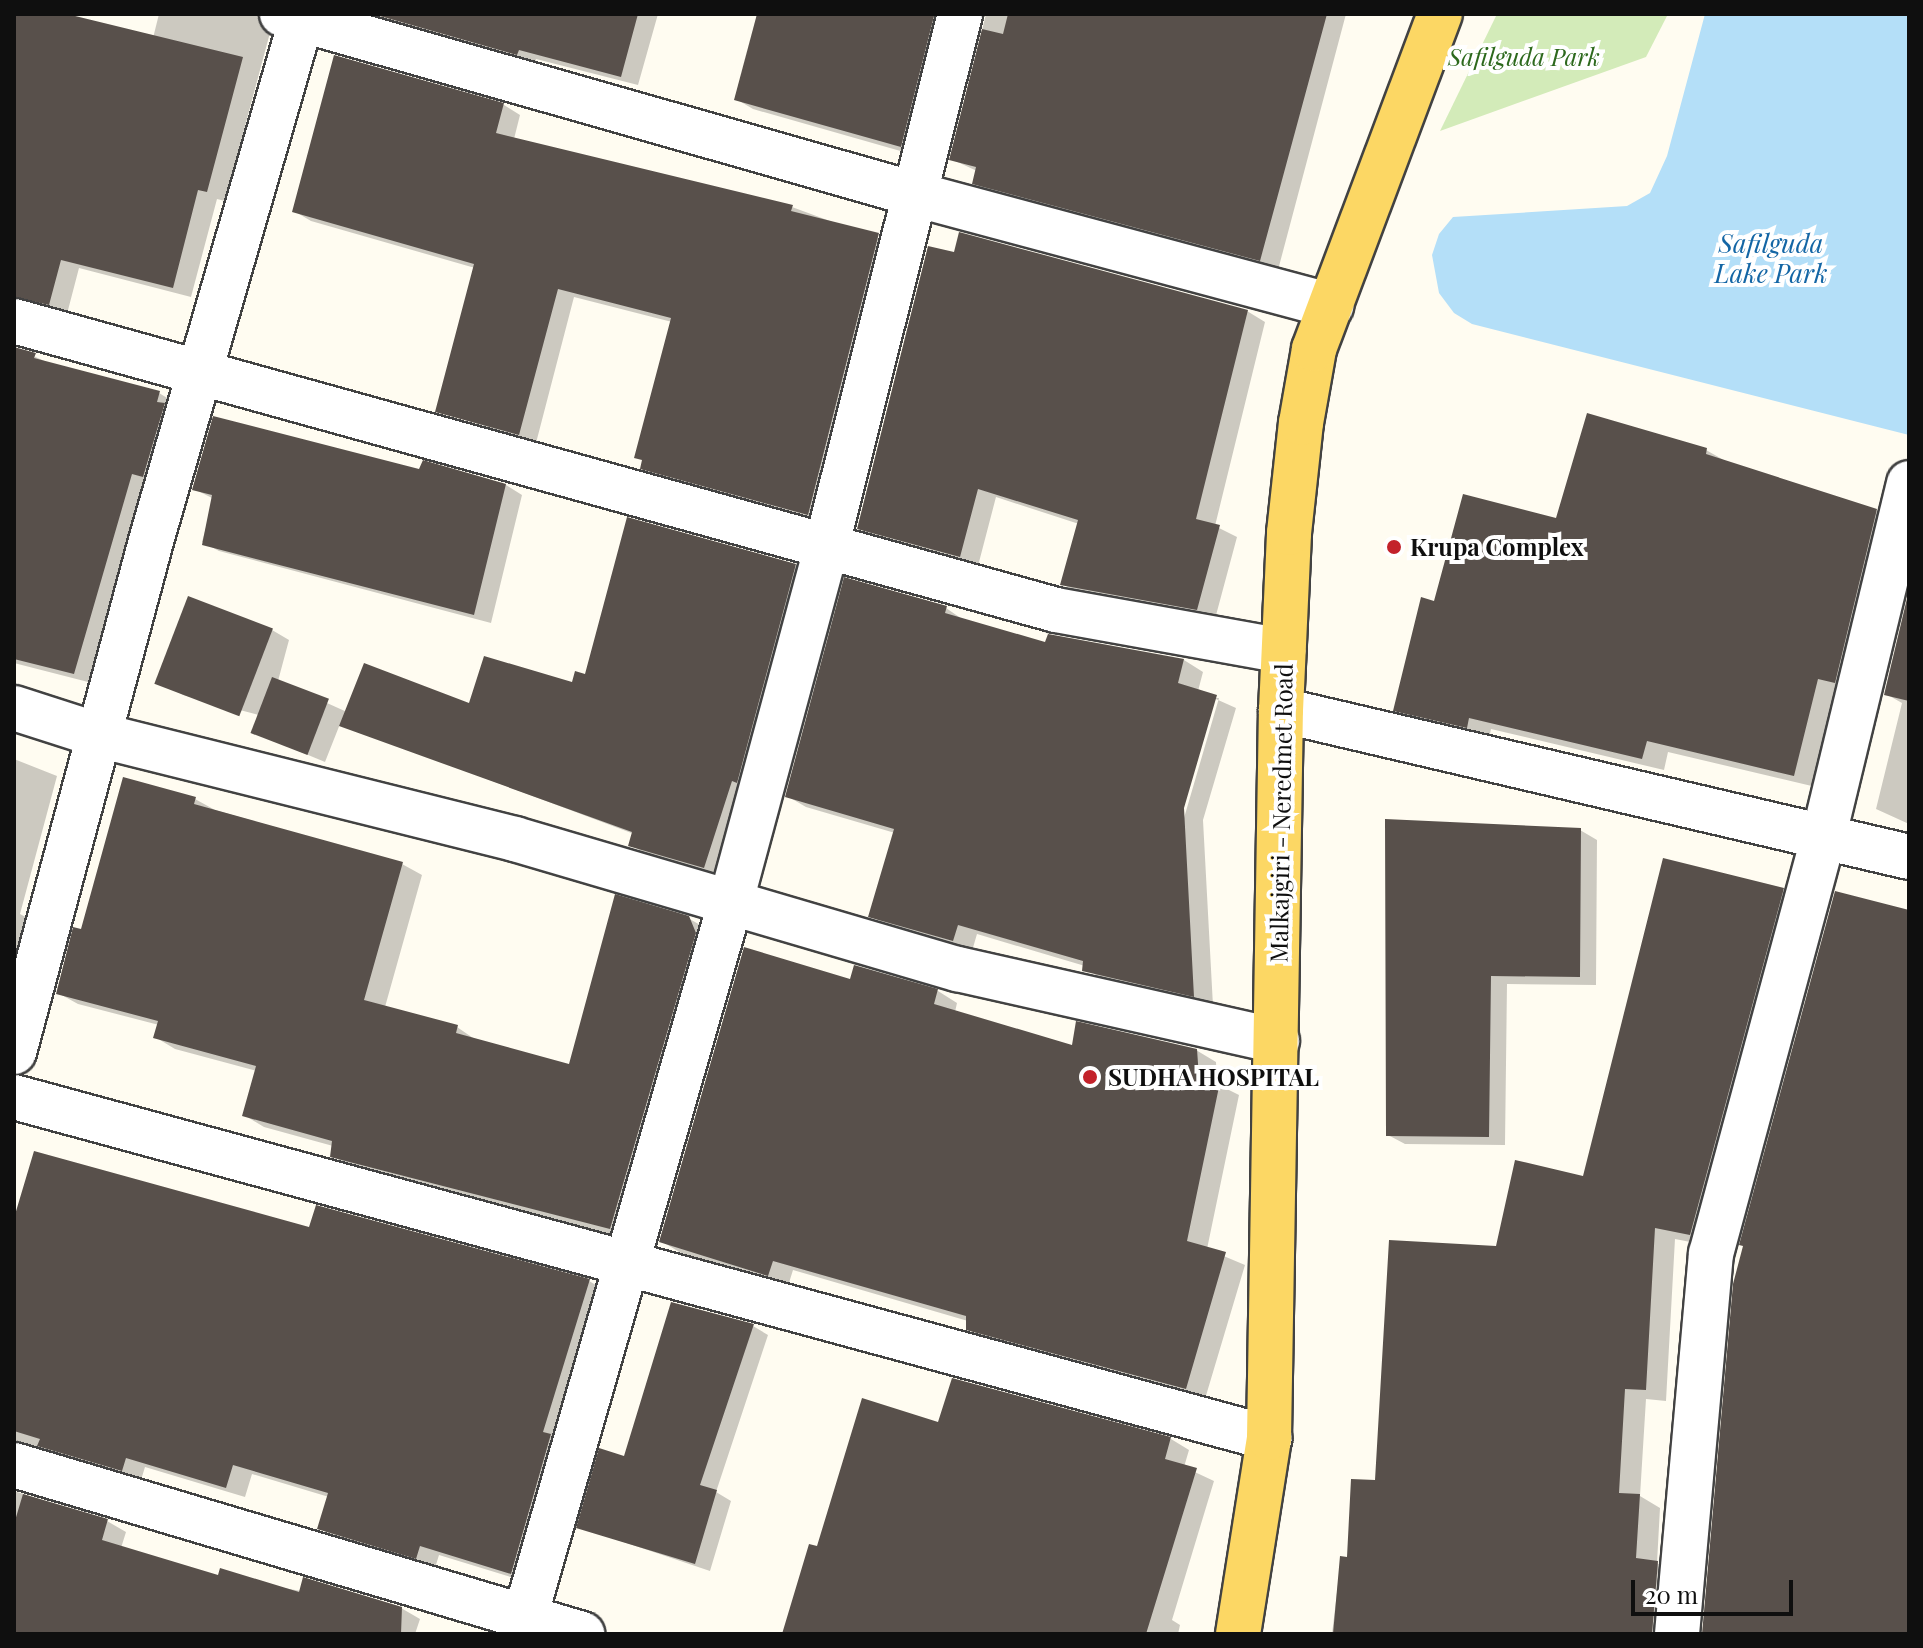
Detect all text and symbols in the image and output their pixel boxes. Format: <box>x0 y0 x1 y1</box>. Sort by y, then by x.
park label: Safilguda Park <box>1448 43 1600 71</box>
water label: Safilguda Lake Park <box>1714 227 1828 288</box>
place label: Krupa Complex <box>1410 533 1584 561</box>
marker: Krupa Complex <box>1385 538 1403 556</box>
street label: Malkajgiri - Neredmet Road <box>1264 663 1298 963</box>
place label: SUDHA HOSPITAL <box>1108 1063 1319 1091</box>
marker: SUDHA HOSPITAL <box>1079 1066 1101 1088</box>
scale bar <box>1635 1564 1797 1614</box>
text: 20 m <box>1645 1578 1698 1610</box>

